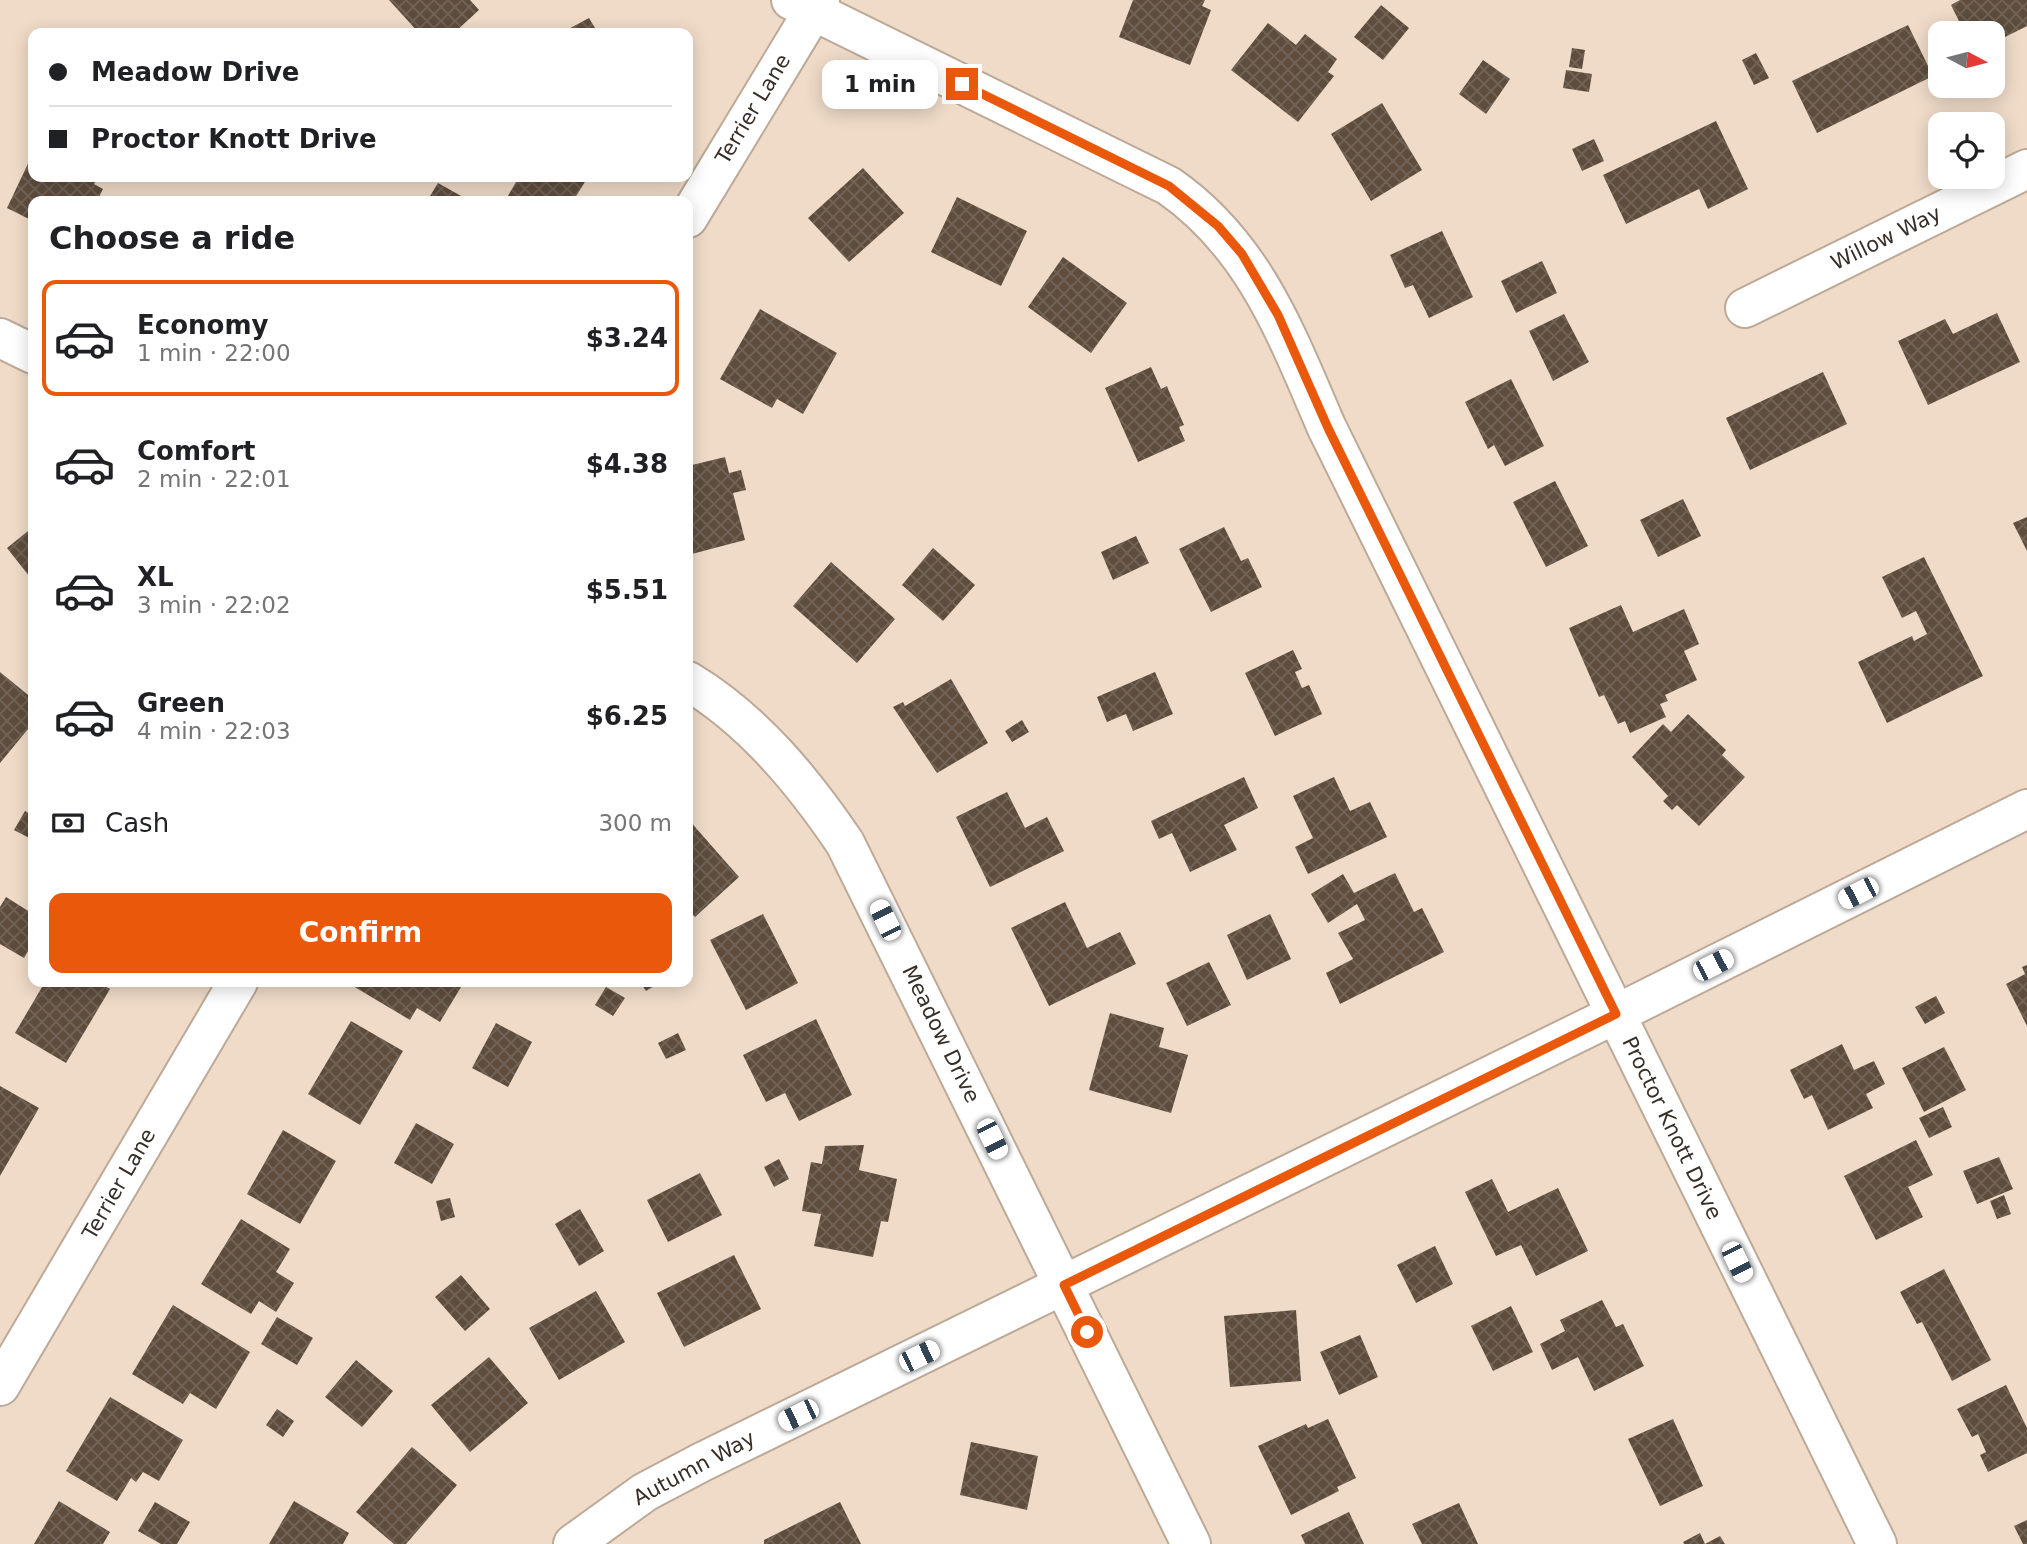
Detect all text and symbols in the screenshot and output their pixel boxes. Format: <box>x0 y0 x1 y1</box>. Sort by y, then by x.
north arrow <box>1928 21 2006 98</box>
map controls <box>1928 21 2005 189</box>
street label: Terrier Lane <box>710 50 795 169</box>
text: Meadow Drive <box>91 57 300 87</box>
callout: 1 min <box>822 60 937 108</box>
route end <box>946 68 978 100</box>
text: 1 min <box>844 71 916 97</box>
button: locate <box>1928 112 2005 189</box>
text: Proctor Knott Drive <box>91 124 377 154</box>
street label: Willow Way <box>1827 201 1945 275</box>
text: Choose a ride <box>49 219 295 257</box>
icon: car <box>53 307 116 370</box>
text: Economy <box>137 310 268 340</box>
text: $3.24 <box>586 323 668 353</box>
text: 1 min · 22:00 <box>137 340 291 366</box>
icon: car <box>53 433 116 496</box>
text: Comfort <box>137 436 255 466</box>
text: $4.38 <box>586 449 668 479</box>
text: 2 min · 22:01 <box>137 466 291 492</box>
icon: car <box>53 559 116 622</box>
text: XL <box>137 562 174 592</box>
text: $5.51 <box>586 575 668 605</box>
text: 3 min · 22:02 <box>137 592 291 618</box>
icon: car <box>53 685 116 748</box>
text: Green <box>137 688 225 718</box>
text: $6.25 <box>586 701 668 731</box>
text: 4 min · 22:03 <box>137 718 291 744</box>
icon: cash <box>49 804 87 842</box>
text: Cash <box>105 808 169 838</box>
text: 300 m <box>598 810 672 836</box>
car <box>1835 874 1882 912</box>
button: Confirm <box>49 893 672 973</box>
car <box>867 897 904 943</box>
car <box>1690 946 1737 984</box>
street label: Meadow Drive <box>897 961 985 1107</box>
street label: Proctor Knott Drive <box>1617 1033 1727 1223</box>
car <box>974 1116 1011 1162</box>
street label: Terrier Lane <box>77 1124 160 1245</box>
car <box>1719 1239 1756 1285</box>
route start <box>1071 1316 1103 1348</box>
car <box>896 1337 943 1375</box>
car <box>775 1396 822 1434</box>
street label: Autumn Way <box>629 1426 759 1510</box>

